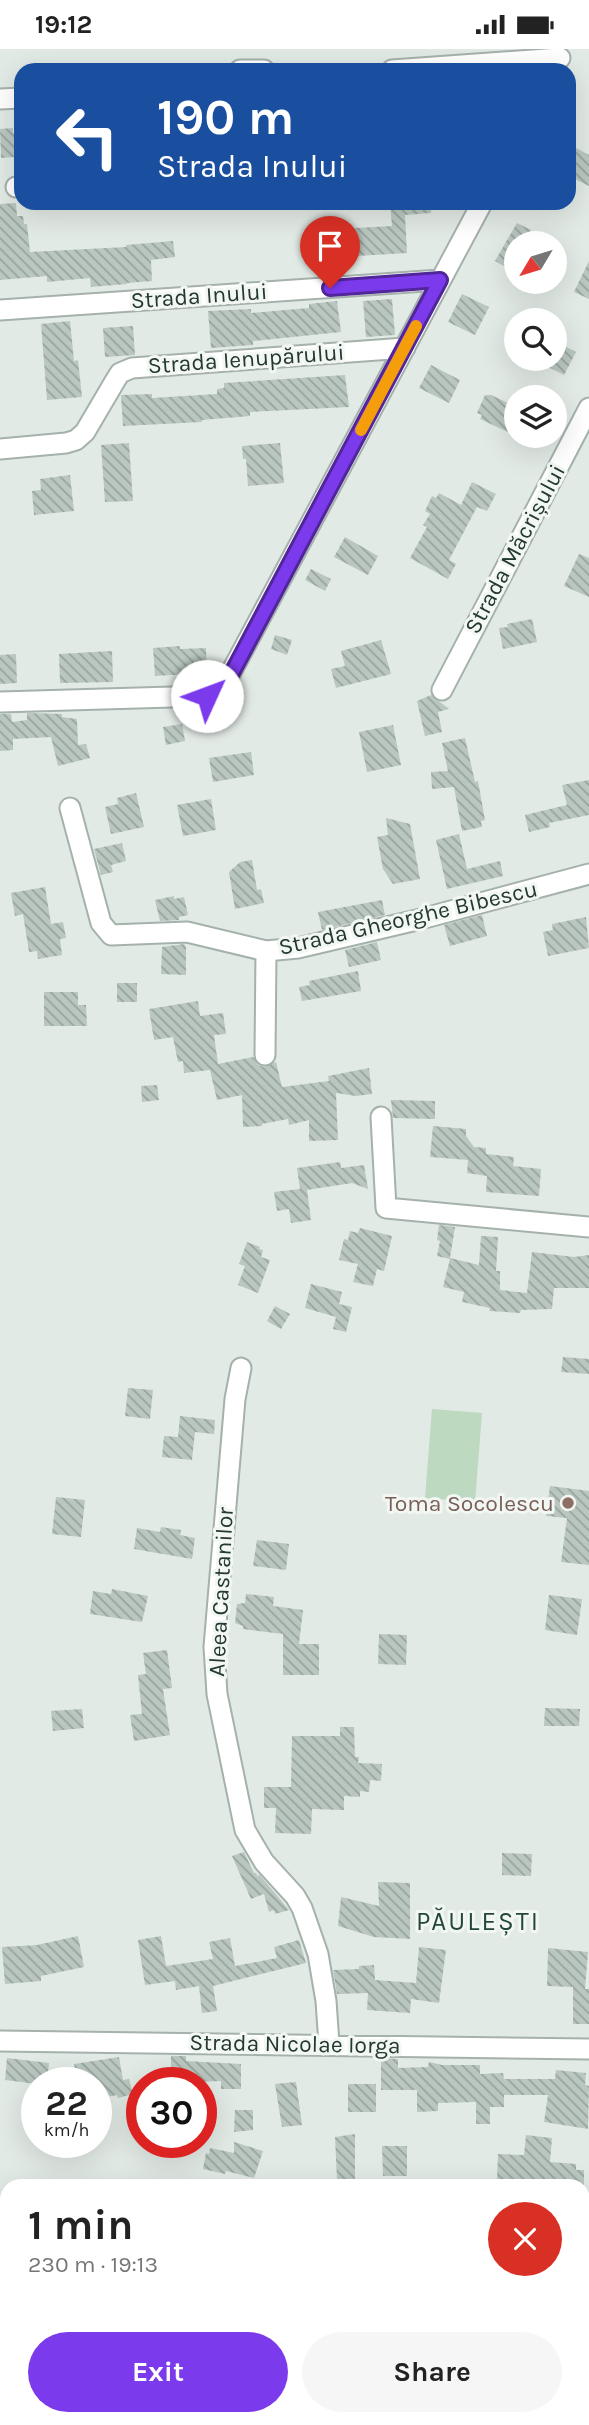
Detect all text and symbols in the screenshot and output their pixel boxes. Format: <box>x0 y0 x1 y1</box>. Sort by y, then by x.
text: 19:12 <box>35 9 92 40</box>
text: 190 m <box>157 89 294 146</box>
icon: left <box>42 91 133 182</box>
text: Strada Inului <box>157 148 347 185</box>
pin <box>300 216 360 288</box>
icon: arrive <box>311 227 349 265</box>
north arrow <box>504 231 567 294</box>
map controls <box>504 231 567 448</box>
street label: Strada Inului <box>130 278 268 314</box>
button: search <box>504 308 567 371</box>
street label: Strada Ienupărului <box>147 339 345 379</box>
button: layers <box>504 385 567 448</box>
street label: Strada Măcrișului <box>459 460 571 638</box>
position arrow <box>170 659 244 733</box>
street label: Strada Gheorghe Bibescu <box>276 875 540 961</box>
place label: Toma Socolescu <box>385 1490 554 1517</box>
marker: Toma Socolescu <box>560 1495 576 1511</box>
street label: Aleea Castanilor <box>203 1506 239 1677</box>
district label: PĂULEȘTI <box>416 1906 540 1937</box>
street label: Strada Nicolae Iorga <box>189 2029 401 2059</box>
speed limit sign: 30 <box>126 2067 217 2158</box>
text: 22 <box>45 2083 88 2124</box>
text: km/h <box>44 2119 89 2141</box>
text: 1 min <box>28 2200 133 2250</box>
button: close <box>488 2202 562 2276</box>
text: 230 m · 19:13 <box>28 2251 158 2278</box>
button: Exit <box>28 2332 288 2412</box>
button: Share <box>302 2332 562 2412</box>

